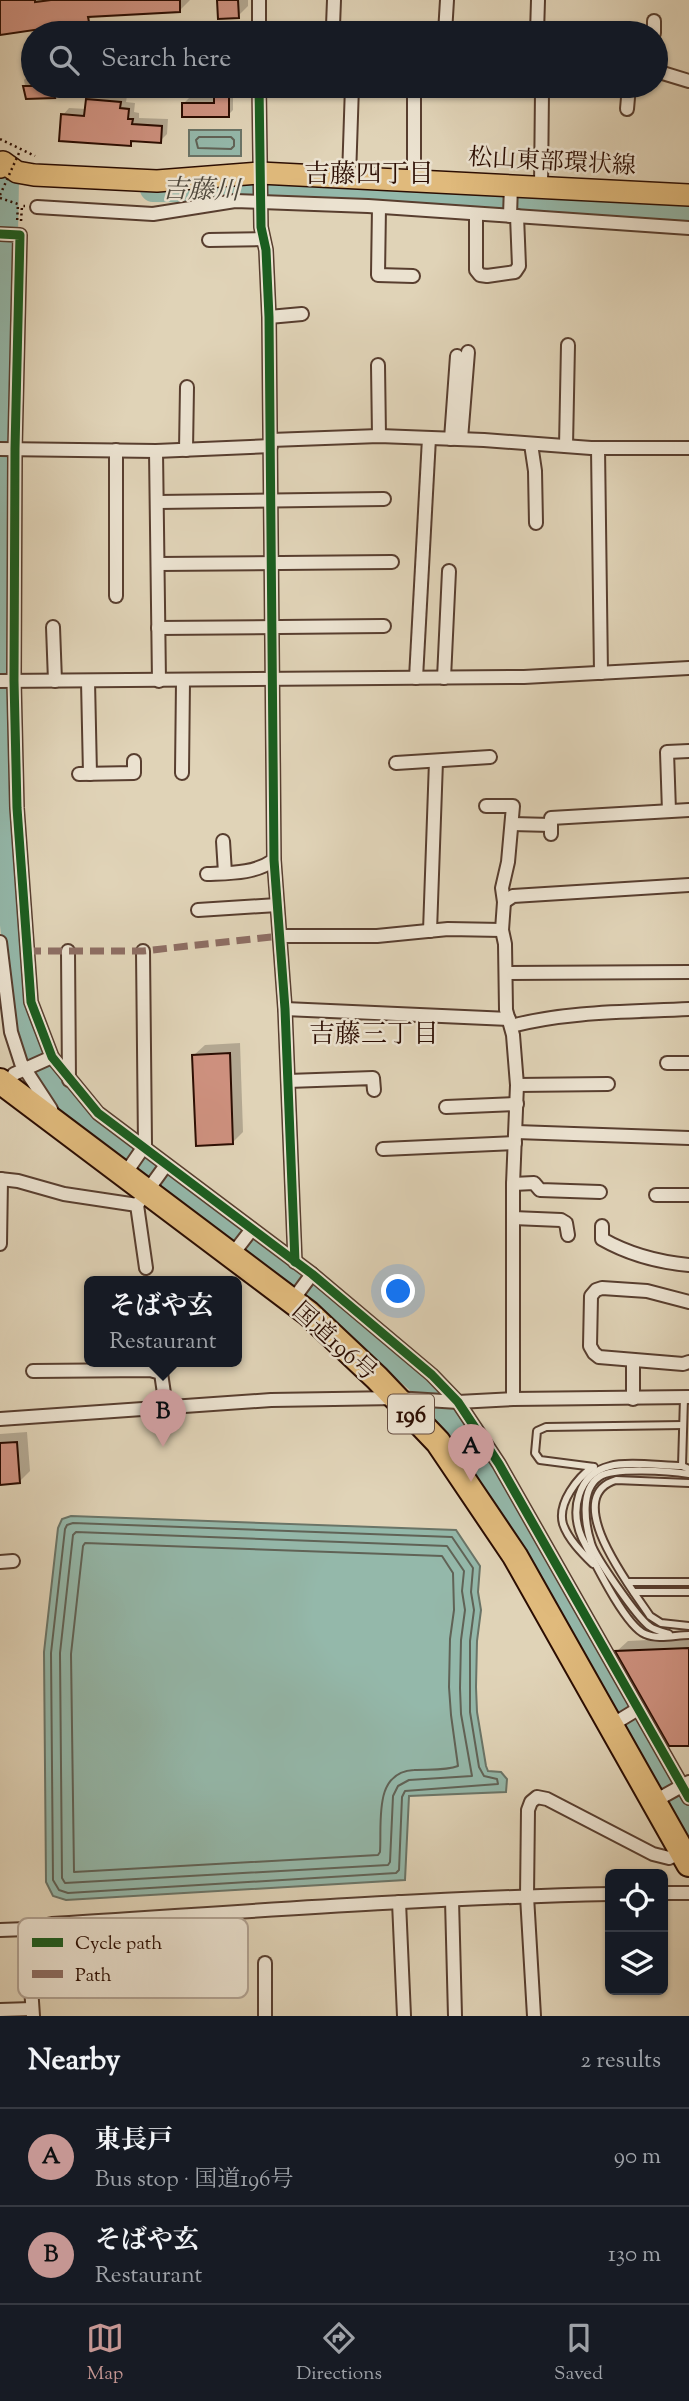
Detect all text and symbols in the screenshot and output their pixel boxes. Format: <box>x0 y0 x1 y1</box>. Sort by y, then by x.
search box <box>21 21 668 98</box>
icon: search <box>45 41 83 79</box>
text: Search here <box>101 41 231 78</box>
street label: 松山東部環状線 <box>467 142 637 184</box>
district label: 吉藤四丁目 <box>304 157 434 194</box>
water label: 吉藤川 <box>162 172 243 211</box>
district label: 吉藤三丁目 <box>309 1017 439 1054</box>
your location <box>381 1274 415 1308</box>
popup <box>84 1276 242 1367</box>
text: そばや玄 <box>109 1289 213 1326</box>
street label: 国道196号 <box>284 1295 384 1390</box>
text: Restaurant <box>109 1326 217 1359</box>
pin: B <box>140 1389 186 1447</box>
road number: 196 <box>388 1394 434 1434</box>
pin: A <box>448 1424 494 1482</box>
map controls <box>605 1869 668 1995</box>
button: locate <box>605 1869 668 1932</box>
legend <box>18 1918 248 1998</box>
text: Cycle path <box>75 1931 162 1958</box>
button: layers <box>605 1932 668 1995</box>
text: Path <box>75 1963 112 1990</box>
text: Nearby <box>28 2040 120 2083</box>
text: 2 results <box>581 2045 661 2078</box>
text: 東長戸 <box>95 2123 173 2160</box>
text: A <box>42 2141 60 2174</box>
text: 90 m <box>614 2141 661 2174</box>
text: Bus stop · 国道196号 <box>95 2164 294 2197</box>
text: そばや玄 <box>95 2223 199 2260</box>
text: B <box>44 2239 58 2272</box>
text: 130 m <box>608 2239 661 2272</box>
text: Restaurant <box>95 2260 202 2293</box>
tab: Map <box>86 2319 124 2388</box>
tab: Directions <box>296 2319 382 2388</box>
tab: Saved <box>554 2319 603 2388</box>

